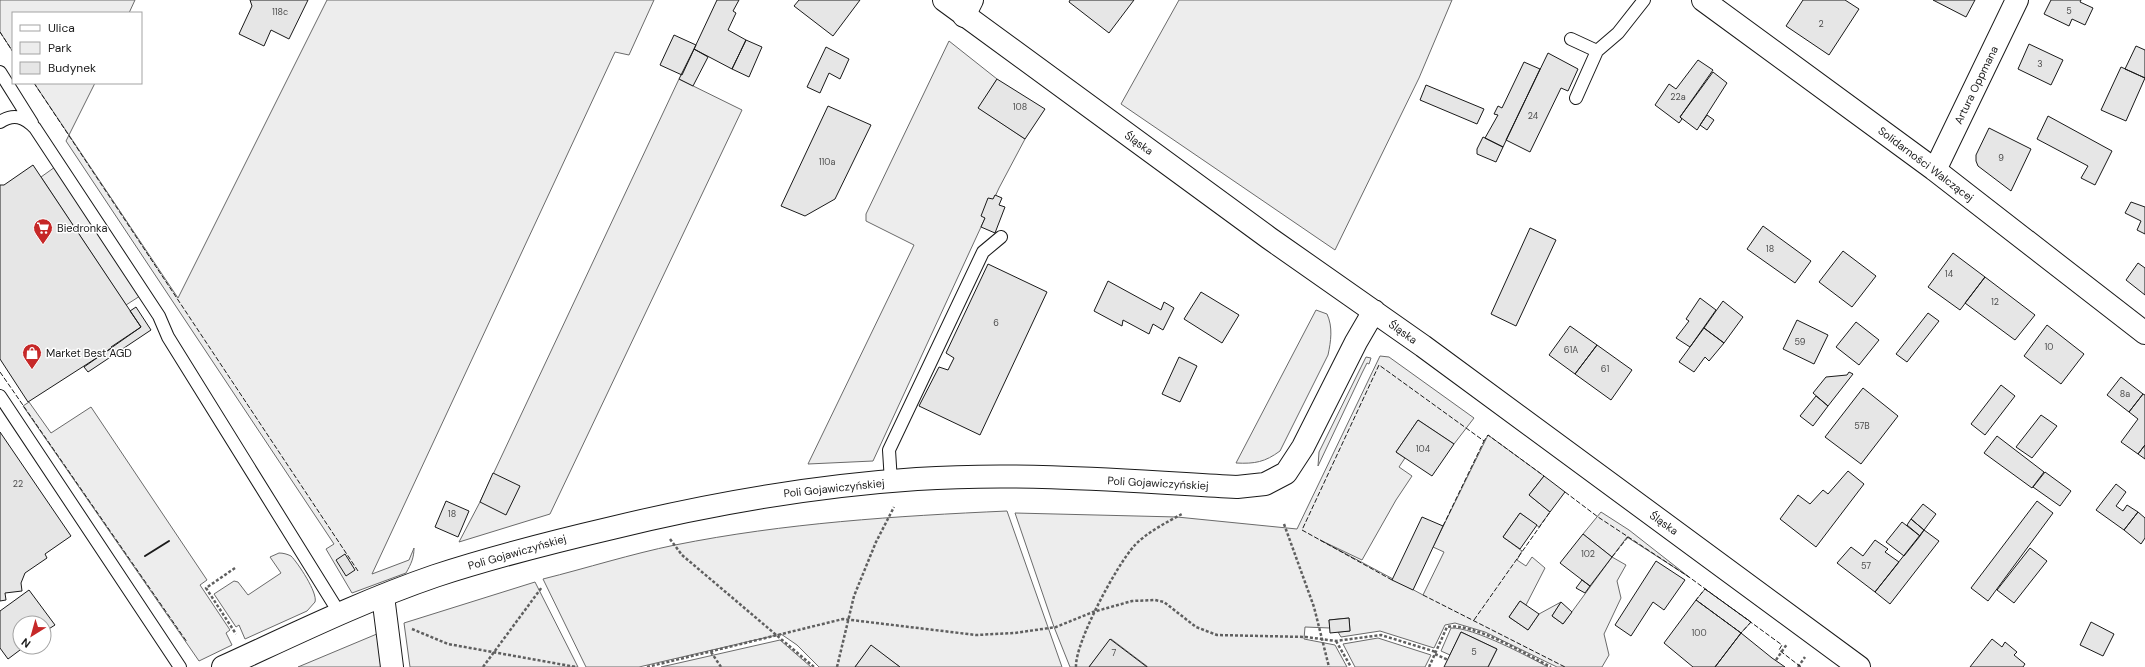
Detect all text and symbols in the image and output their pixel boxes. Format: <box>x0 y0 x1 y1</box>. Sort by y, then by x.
house number: 5 <box>2066 5 2072 17</box>
house number: 118c <box>272 6 288 18</box>
legend <box>12 12 142 84</box>
house number: 2 <box>1818 18 1824 30</box>
text: Ulica <box>48 20 75 36</box>
text: Park <box>48 40 72 56</box>
street label: Artura Oppmana <box>1951 44 2001 126</box>
house number: 3 <box>2037 58 2043 70</box>
text: Budynek <box>48 60 96 76</box>
house number: 22a <box>1670 91 1686 103</box>
house number: 108 <box>1013 101 1027 113</box>
house number: 24 <box>1528 110 1539 122</box>
street label: Solidarności Walczącej <box>1875 123 1977 205</box>
street label: Śląska <box>1122 128 1156 158</box>
house number: 9 <box>1998 152 2004 164</box>
house number: 110a <box>819 156 835 168</box>
supermarket icon: Biedronka <box>32 217 54 245</box>
place label: Biedronka <box>57 221 108 235</box>
house number: 18 <box>1766 243 1774 255</box>
house number: 14 <box>1945 268 1954 280</box>
house number: 12 <box>1991 296 1999 308</box>
house number: 6 <box>993 317 999 329</box>
street label: Śląska <box>1386 317 1420 347</box>
house number: 59 <box>1795 336 1806 348</box>
house number: 10 <box>2045 341 2053 353</box>
shop icon: Market Best AGD <box>21 342 43 370</box>
house number: 61A <box>1564 344 1578 356</box>
place label: Market Best AGD <box>46 346 132 360</box>
house number: 61 <box>1601 363 1609 375</box>
house number: 8a <box>2120 388 2130 400</box>
house number: 57B <box>1854 420 1870 432</box>
house number: 104 <box>1416 443 1431 455</box>
street label: Poli Gojawiczyńskiej <box>1107 473 1209 493</box>
street label: Poli Gojawiczyńskiej <box>783 476 885 500</box>
house number: 22 <box>13 478 23 490</box>
house number: 18 <box>448 508 456 520</box>
street label: Śląska <box>1647 508 1681 538</box>
street label: Poli Gojawiczyńskiej <box>466 531 568 573</box>
house number: 102 <box>1581 548 1595 560</box>
house number: 57 <box>1861 560 1871 572</box>
north arrow <box>12 615 52 655</box>
house number: 100 <box>1691 627 1707 639</box>
text: N <box>19 635 33 651</box>
house number: 5 <box>1471 646 1477 658</box>
house number: 7 <box>1112 647 1117 659</box>

